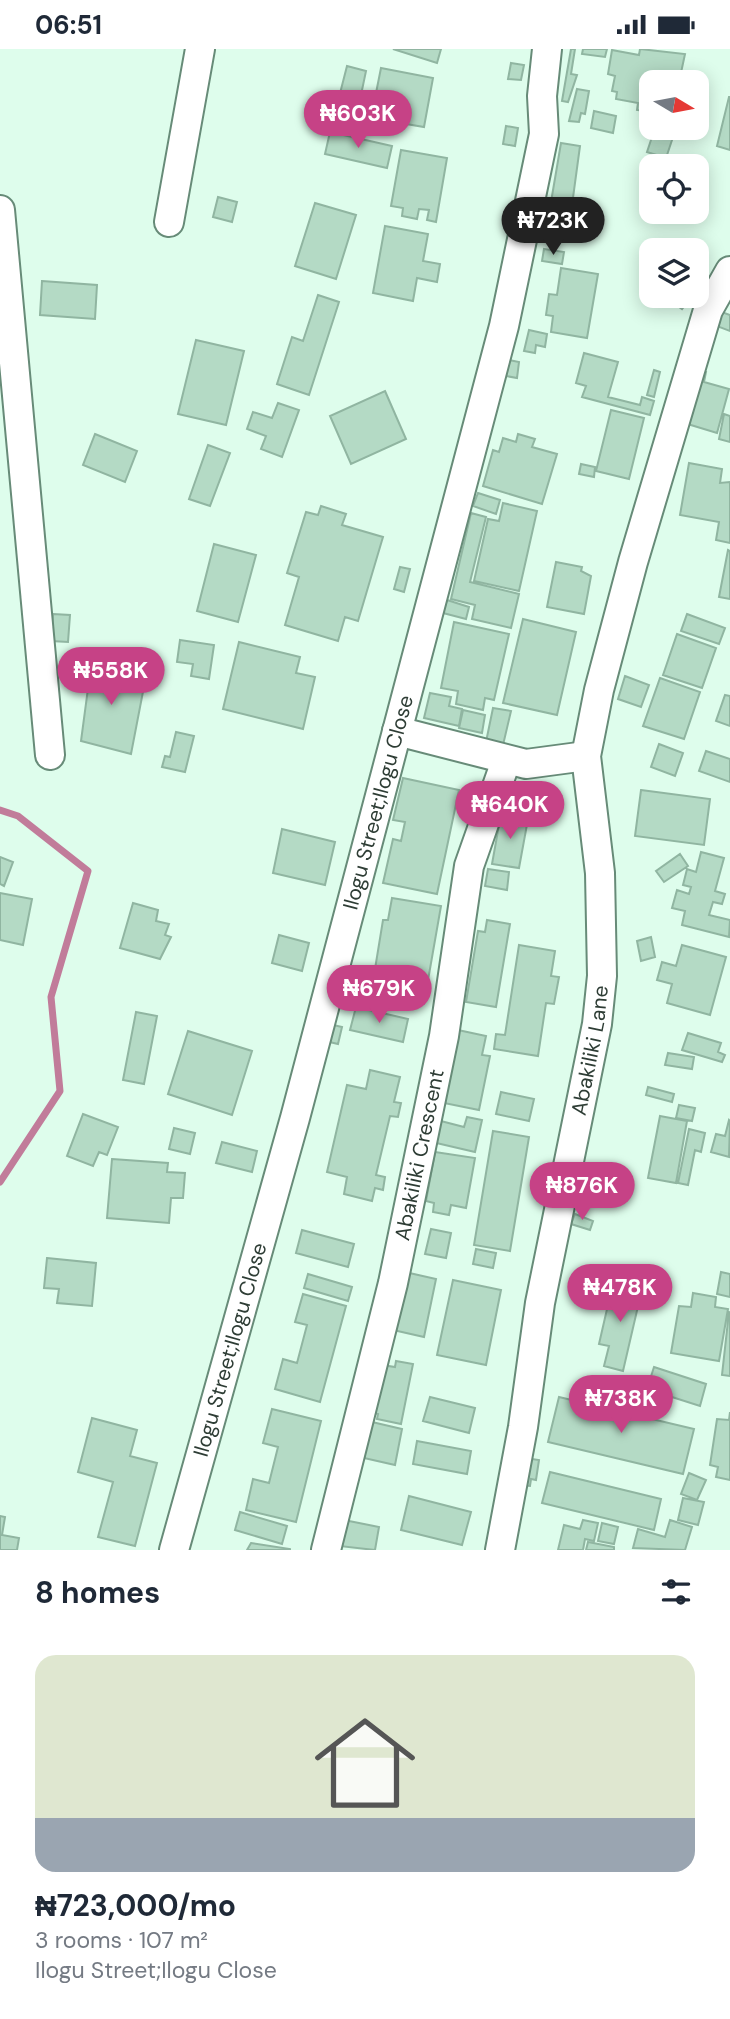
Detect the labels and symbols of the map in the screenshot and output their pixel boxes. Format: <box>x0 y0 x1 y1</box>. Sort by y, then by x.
north arrow <box>639 70 709 140</box>
pin: ₦603K <box>309 91 407 150</box>
pin: ₦723K <box>504 197 602 257</box>
pin: ₦558K <box>62 647 160 707</box>
street label: Ilogu Street;Ilogu Close <box>337 692 420 913</box>
pin: ₦640K <box>461 781 559 841</box>
pin: ₦679K <box>330 965 428 1025</box>
street label: Abakiliki Lane <box>565 984 615 1118</box>
street label: Abakiliki Crescent <box>388 1067 451 1243</box>
pin: ₦876K <box>533 1163 631 1222</box>
street label: Ilogu Street;Ilogu Close <box>187 1239 273 1460</box>
pin: ₦478K <box>571 1265 669 1324</box>
pin: ₦738K <box>572 1375 670 1435</box>

